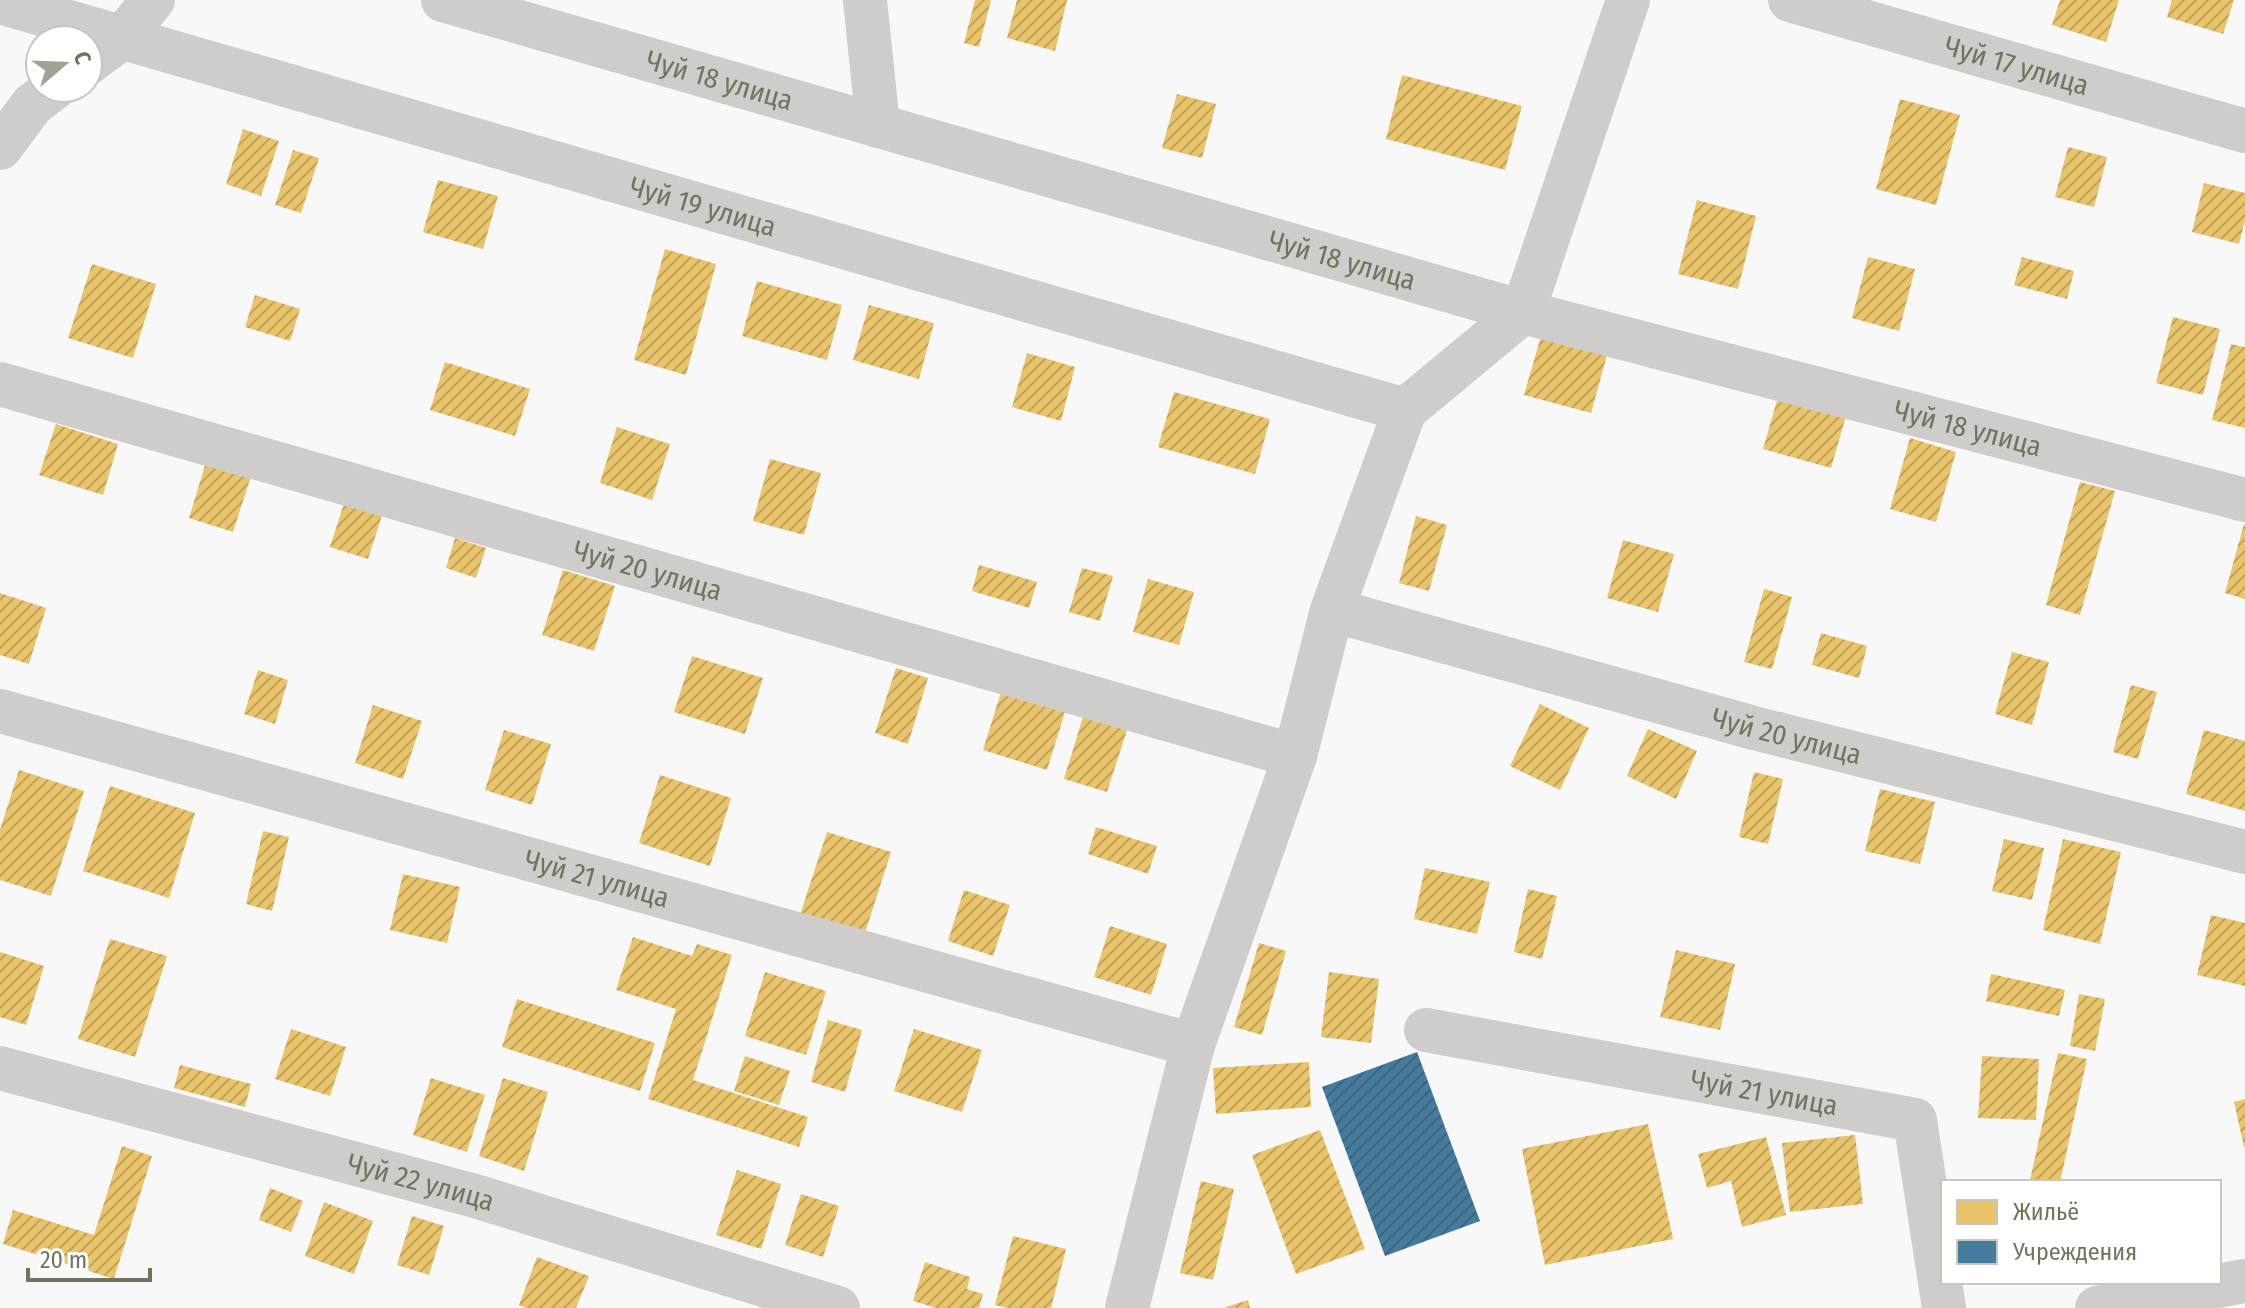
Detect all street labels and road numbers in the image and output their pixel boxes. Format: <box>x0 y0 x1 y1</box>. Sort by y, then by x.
street label: Чуй 17 улица <box>1941 29 2093 102</box>
street label: Чуй 18 улица <box>642 43 797 117</box>
street label: Чуй 19 улица <box>626 169 780 243</box>
street label: Чуй 18 улица <box>1265 223 1419 297</box>
street label: Чуй 18 улица <box>1891 393 2045 463</box>
street label: Чуй 20 улица <box>570 533 726 607</box>
street label: Чуй 20 улица <box>1708 701 1865 771</box>
street label: Чуй 21 улица <box>521 842 673 914</box>
street label: Чуй 21 улица <box>1688 1063 1841 1122</box>
street label: Чуй 22 улица <box>344 1146 499 1218</box>

